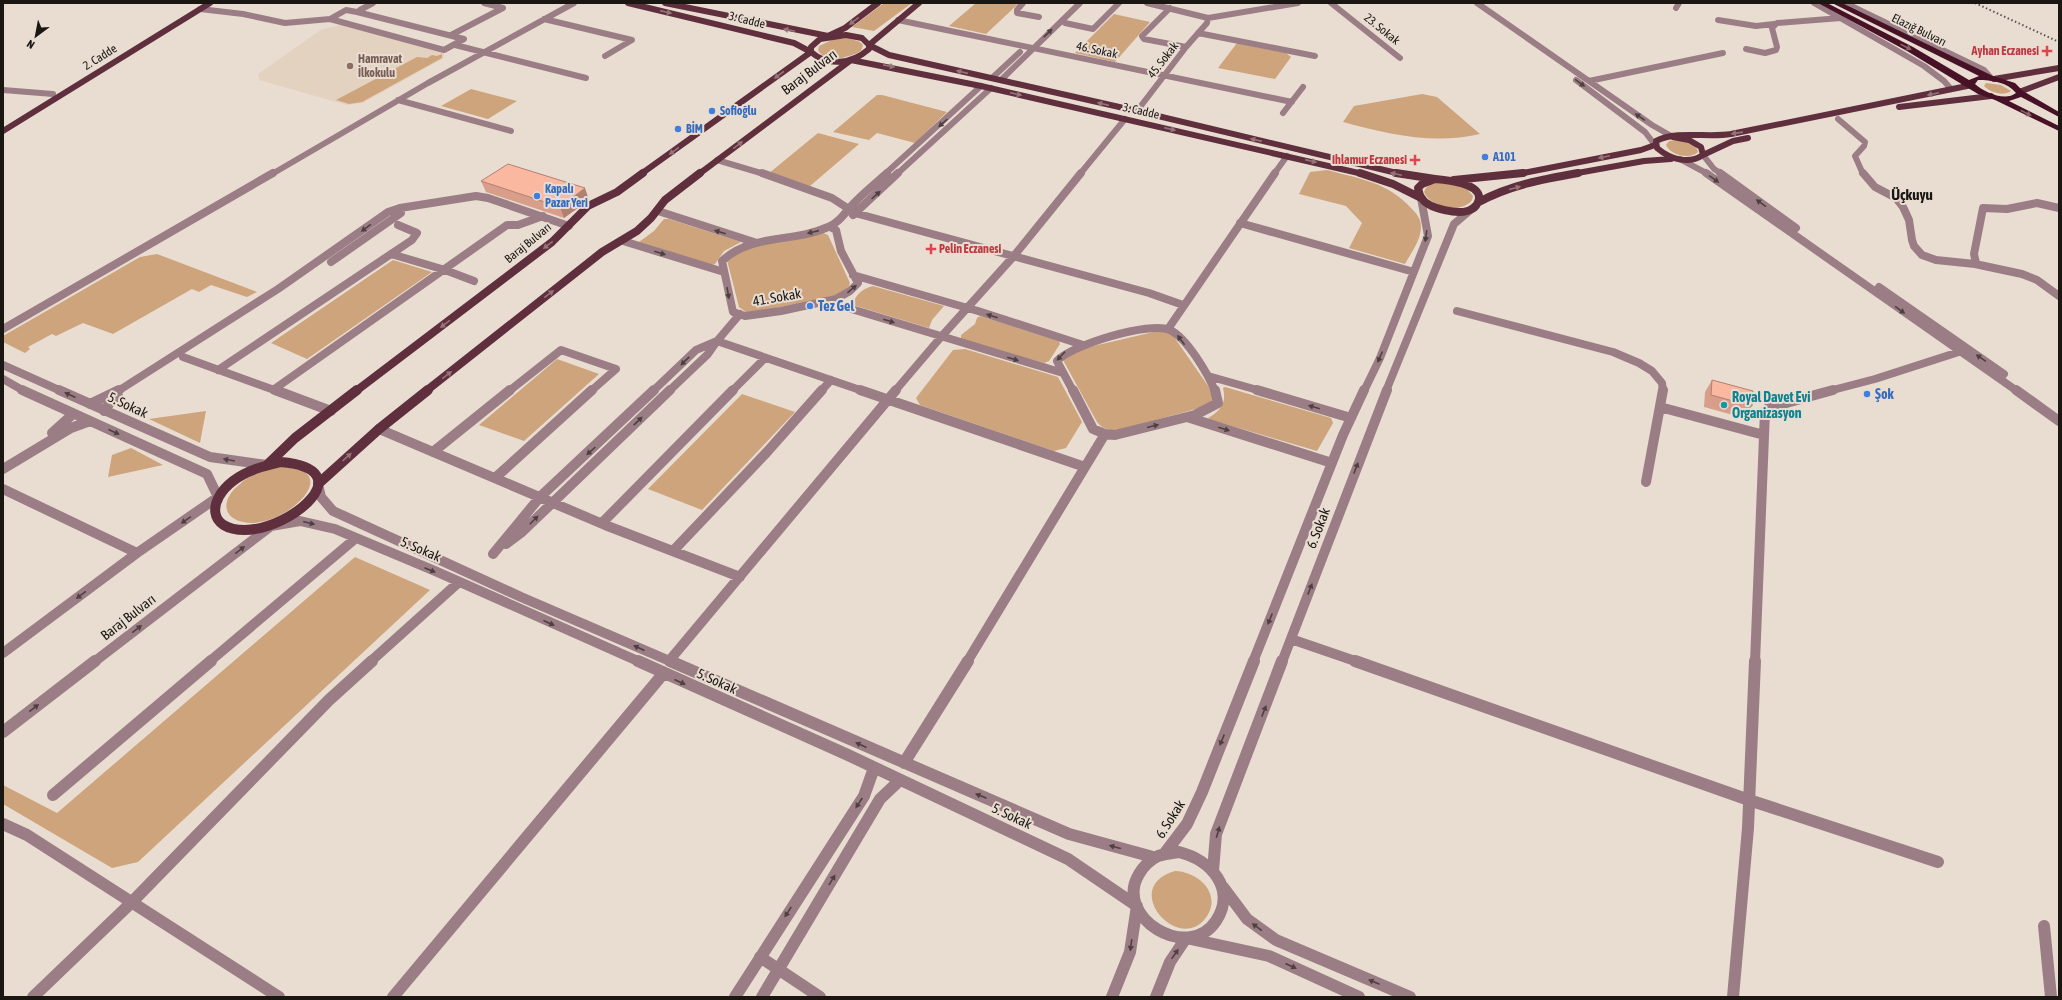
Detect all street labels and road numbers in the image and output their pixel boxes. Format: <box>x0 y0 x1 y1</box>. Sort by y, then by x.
street label: 3. Cadde <box>727 9 767 31</box>
street label: 23. Sokak <box>1361 10 1403 48</box>
street label: Elazığ Bulvarı <box>1889 11 1949 49</box>
street label: 46. Sokak <box>1075 39 1120 61</box>
street label: 45. Sokak <box>1145 39 1182 81</box>
street label: 2. Cadde <box>81 41 119 73</box>
street label: Baraj Bulvarı <box>778 46 840 98</box>
street label: 3. Cadde <box>1121 100 1161 122</box>
street label: Baraj Bulvarı <box>502 220 554 266</box>
street label: 41. Sokak <box>752 285 802 309</box>
street label: 5. Sokak <box>105 389 151 421</box>
street label: 6. Sokak <box>1303 505 1333 551</box>
street label: 5. Sokak <box>398 533 444 565</box>
street label: Baraj Bulvarı <box>97 591 159 643</box>
street label: 5. Sokak <box>694 665 740 697</box>
street label: 6. Sokak <box>1152 797 1188 841</box>
street label: 5. Sokak <box>989 800 1035 832</box>

